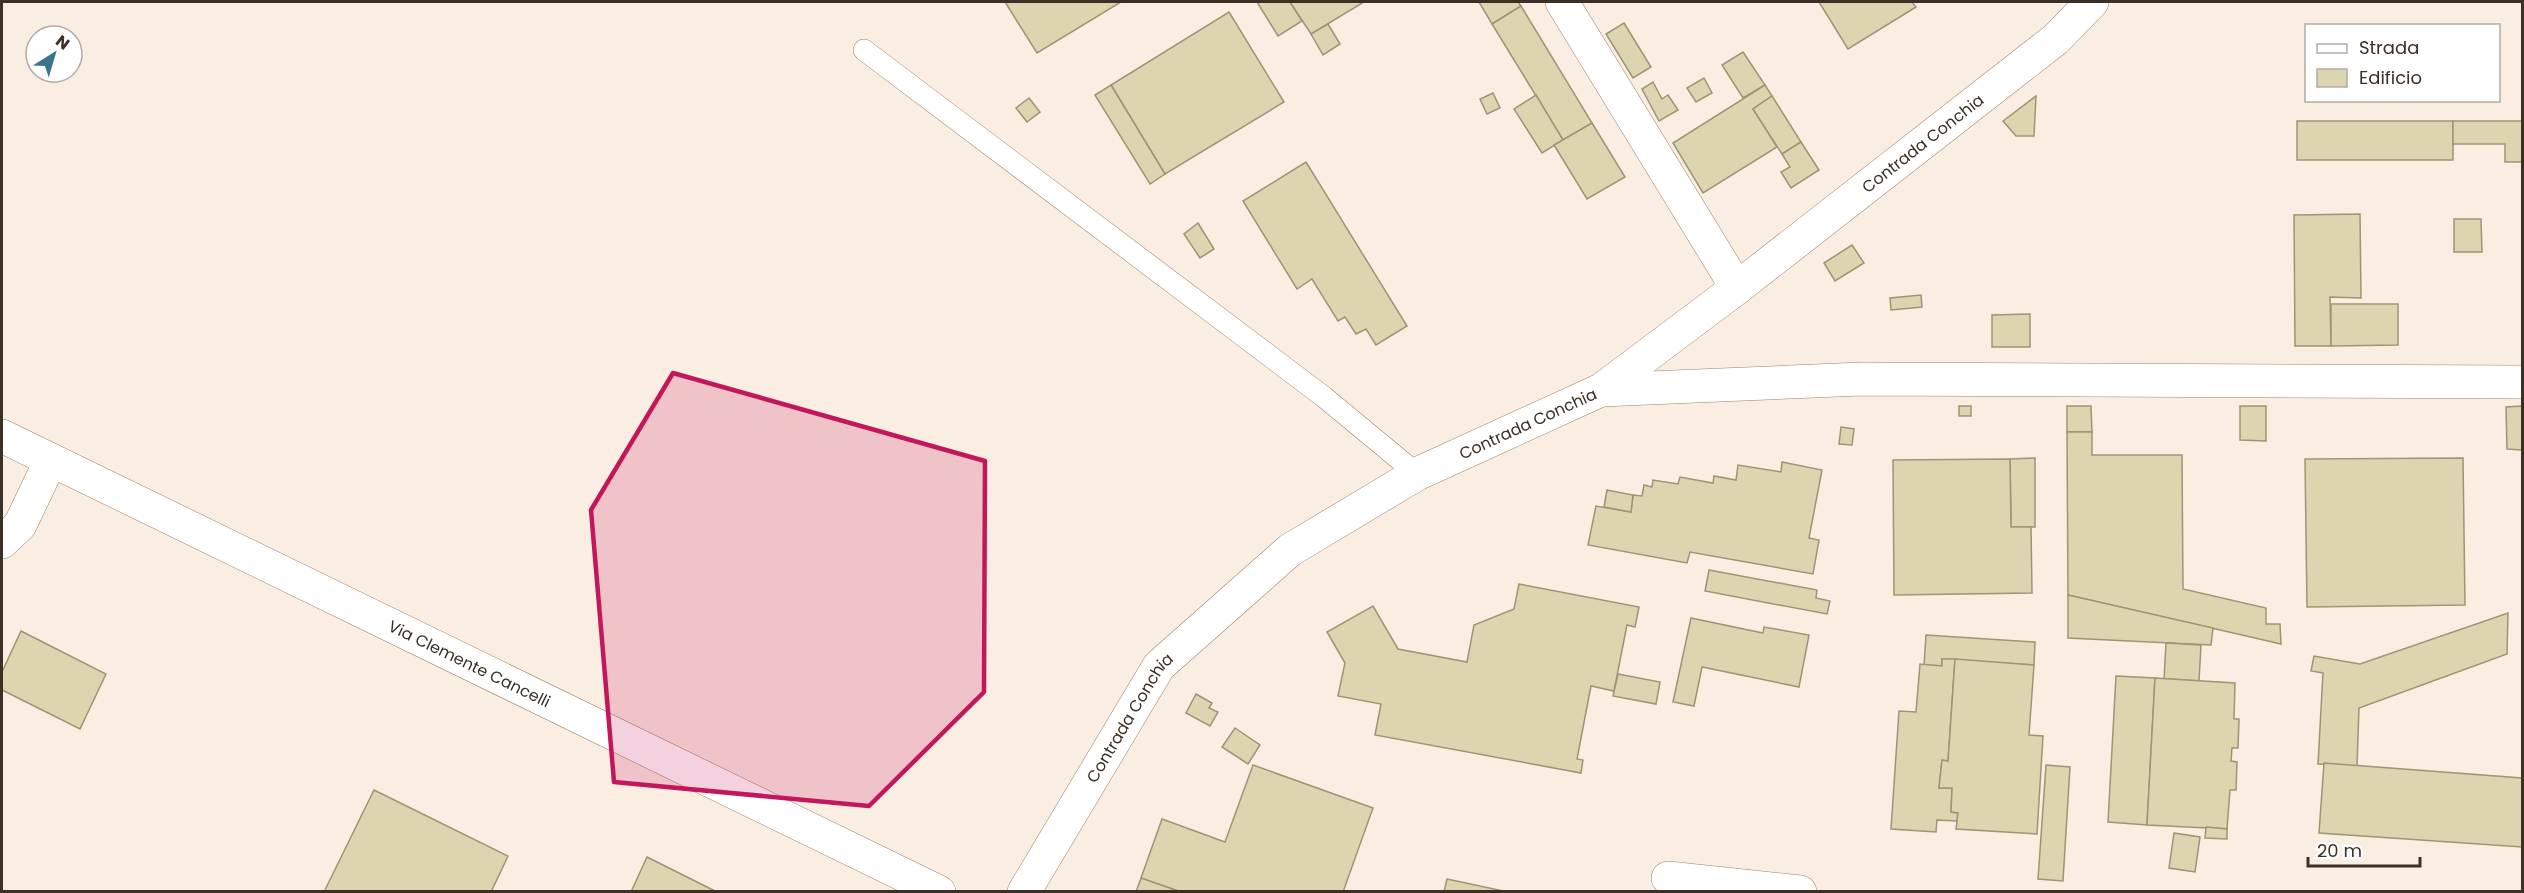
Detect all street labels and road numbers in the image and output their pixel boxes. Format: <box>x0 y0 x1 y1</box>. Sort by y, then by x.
street label: Contrada Conchia <box>1857 88 1988 198</box>
street label: Contrada Conchia <box>1455 382 1600 465</box>
street label: Via Clemente Cancelli <box>385 614 554 713</box>
street label: Contrada Conchia <box>1081 647 1178 787</box>

